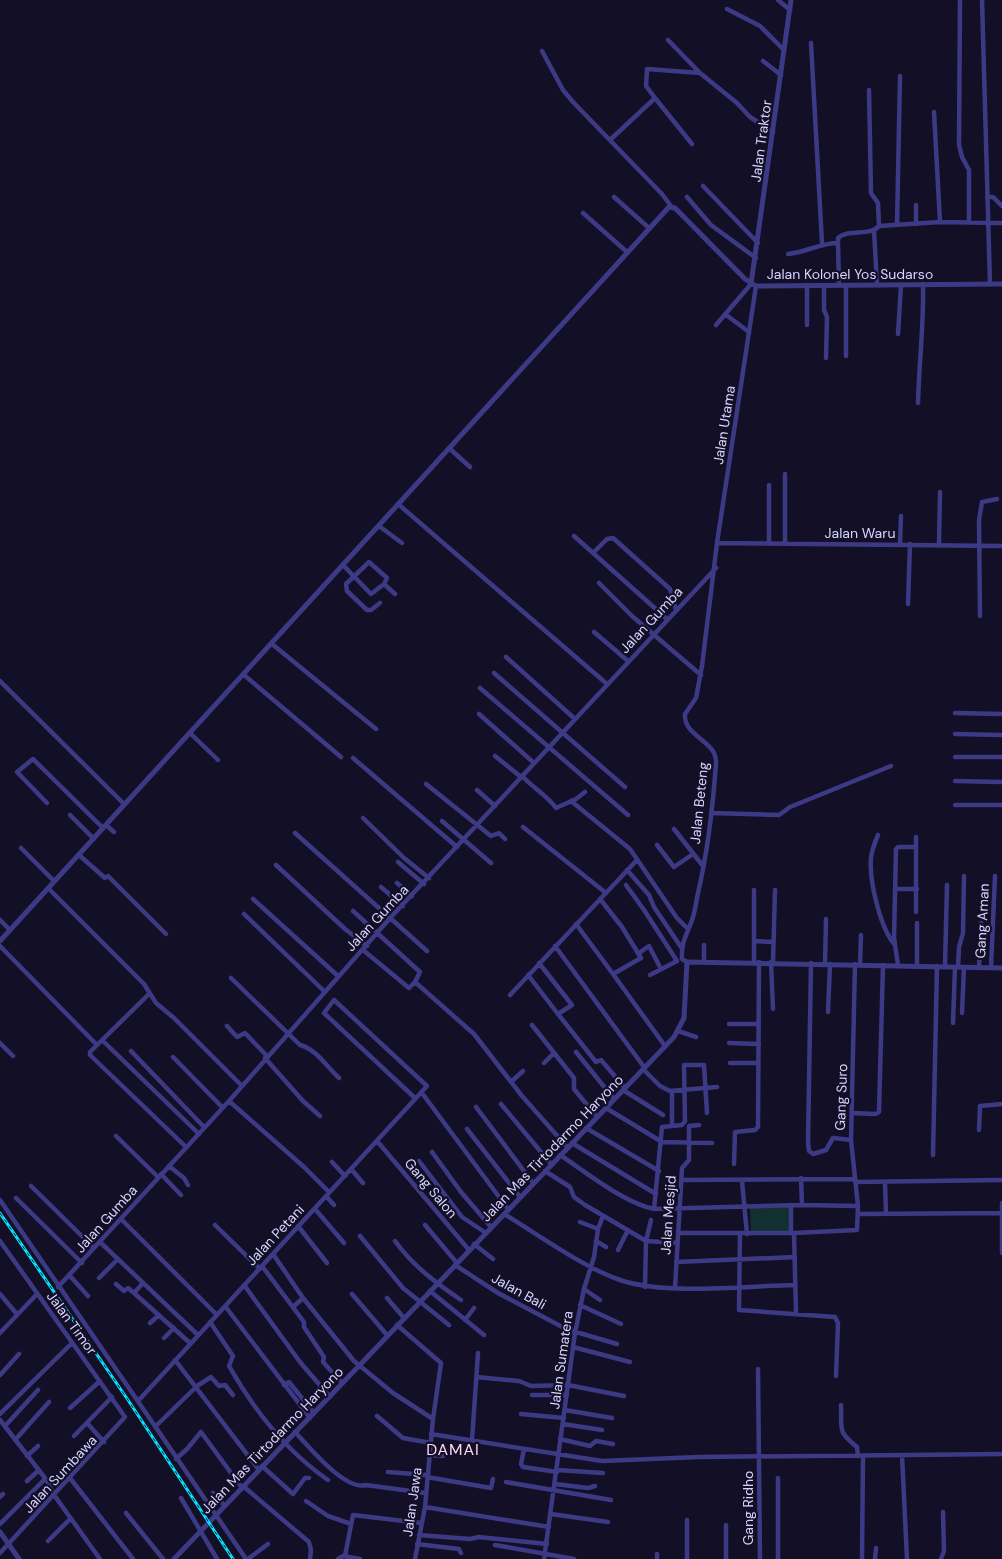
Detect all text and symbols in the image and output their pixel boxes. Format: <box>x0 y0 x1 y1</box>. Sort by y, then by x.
street label: Jalan Traktor <box>746 99 776 183</box>
street label: Jalan Kolonel Yos Sudarso <box>767 265 933 283</box>
street label: Jalan Utama <box>709 384 739 466</box>
street label: Jalan Waru <box>825 524 895 542</box>
street label: Jalan Gumba <box>616 583 686 657</box>
street label: Jalan Beteng <box>686 761 712 845</box>
street label: Jalan Gumba <box>342 881 412 955</box>
street label: Gang Aman <box>971 883 993 959</box>
street label: Gang Suro <box>831 1063 851 1131</box>
street label: Jalan Mas Tirtodarmo Haryono <box>477 1071 627 1225</box>
street label: Gang Salon <box>401 1154 461 1222</box>
street label: Jalan Mesjid <box>656 1175 680 1255</box>
street label: Jalan Gumba <box>71 1182 141 1256</box>
street label: Jalan Petani <box>242 1201 308 1269</box>
street label: Jalan Bali <box>489 1269 549 1313</box>
street label: Jalan Timor <box>43 1288 101 1358</box>
street label: Jalan Sumatera <box>545 1310 577 1410</box>
street label: Jalan Mas Tirtodarmo Haryono <box>197 1363 347 1517</box>
street label: Jalan Sumbawa <box>19 1431 101 1517</box>
district label: DAMAI <box>426 1439 480 1460</box>
street label: Jalan Jawa <box>398 1466 426 1538</box>
street label: Gang Ridho <box>739 1471 757 1545</box>

